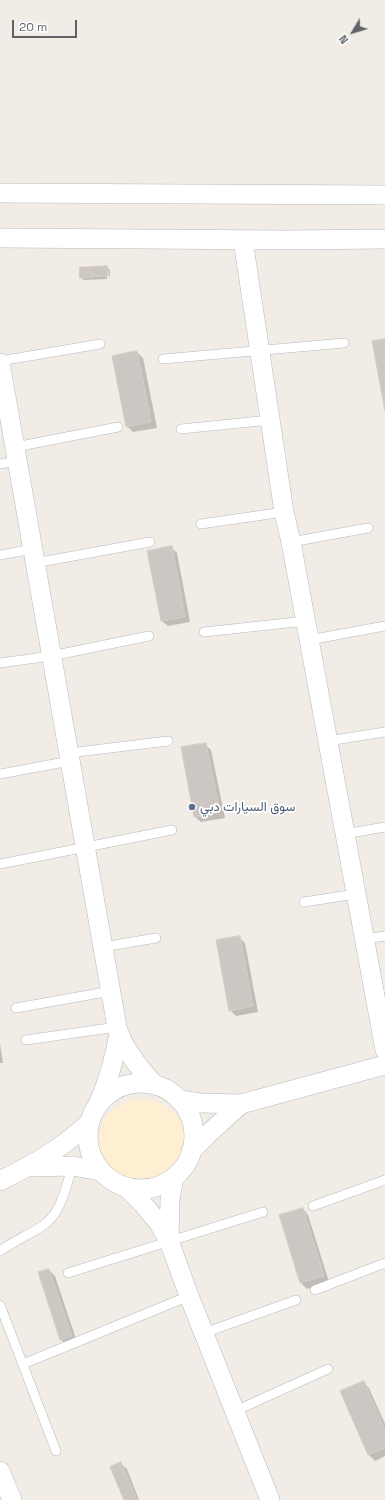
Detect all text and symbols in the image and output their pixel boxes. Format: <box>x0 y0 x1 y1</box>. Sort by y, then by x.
scale bar <box>14 12 79 38</box>
north arrow <box>333 12 373 52</box>
text: 20 m <box>19 19 47 35</box>
text: N <box>336 32 351 47</box>
place label: سوق السيارات دبي <box>200 799 295 815</box>
marker: سوق السيارات دبي <box>187 802 197 812</box>

